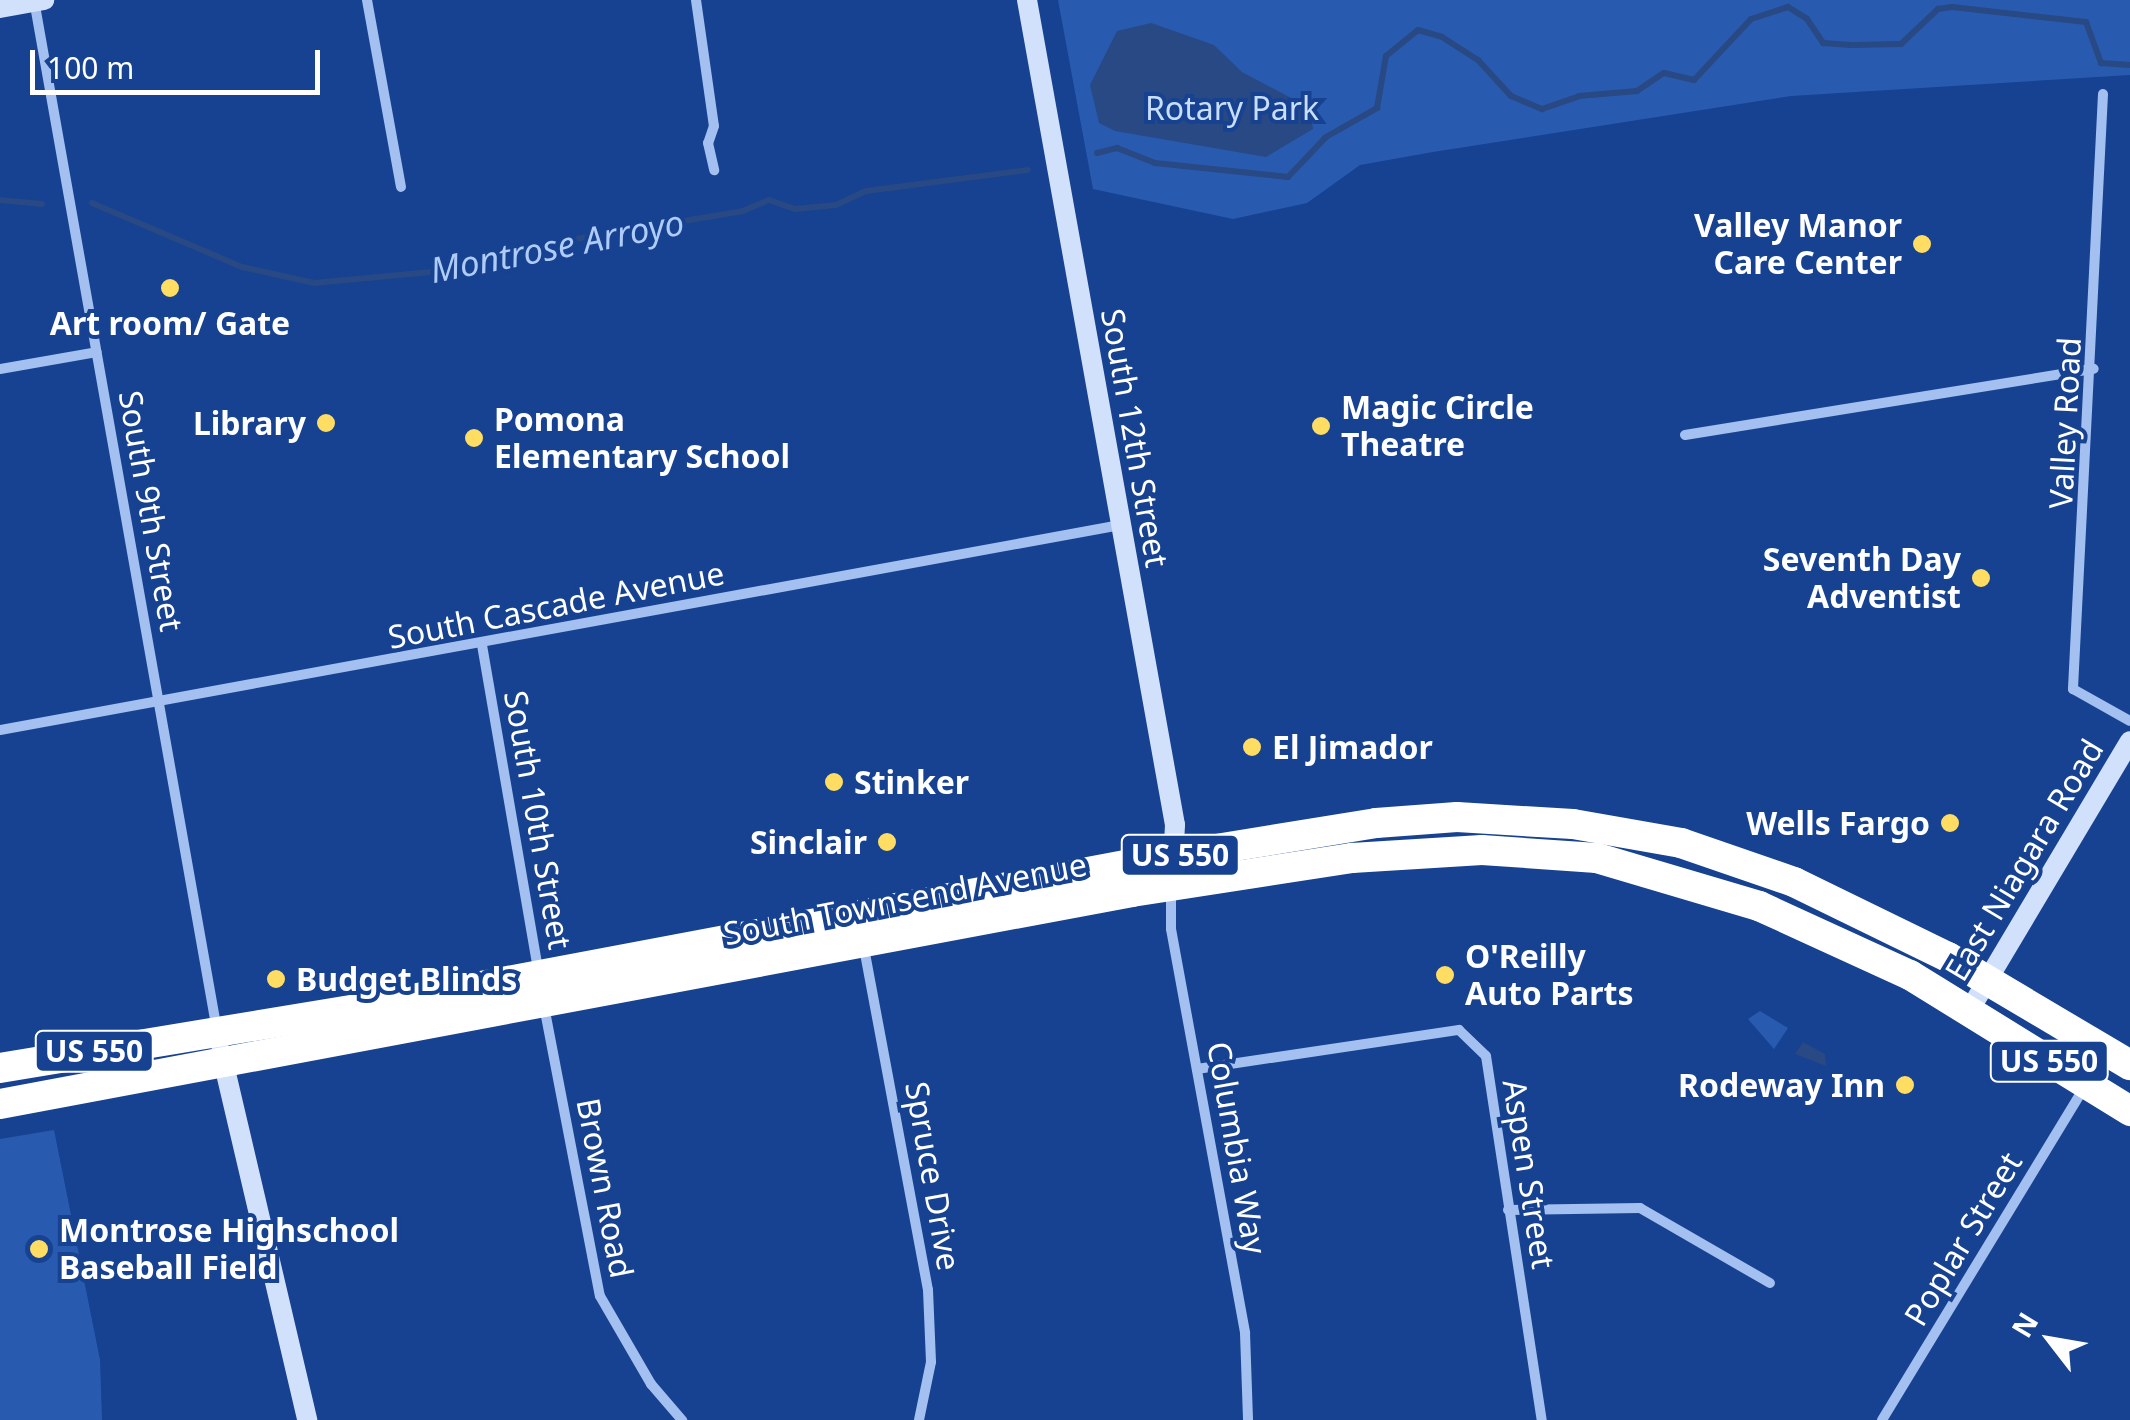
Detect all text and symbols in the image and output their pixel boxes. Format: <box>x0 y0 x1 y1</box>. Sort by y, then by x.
scale bar <box>35 30 325 92</box>
text: 100 m <box>47 47 134 88</box>
park label: Rotary Park <box>1145 89 1319 127</box>
water label: Montrose Arroyo <box>427 201 687 291</box>
place label: Valley Manor Care Center <box>1694 207 1902 282</box>
marker: Valley Manor Care Center <box>1911 233 1933 255</box>
marker: Art room/ Gate <box>159 277 181 299</box>
place label: Art room/ Gate <box>50 304 290 342</box>
street label: South 12th Street <box>1093 306 1177 570</box>
street label: Valley Road <box>2041 336 2089 510</box>
street label: South 9th Street <box>111 388 191 634</box>
place label: Magic Circle Theatre <box>1341 389 1534 464</box>
place label: Pomona Elementary School <box>494 401 790 476</box>
place label: Library <box>193 404 306 442</box>
marker: Library <box>315 412 337 434</box>
marker: Magic Circle Theatre <box>1310 415 1332 437</box>
marker: Pomona Elementary School <box>463 427 485 449</box>
place label: Seventh Day Adventist <box>1763 541 1961 616</box>
street label: South Cascade Avenue <box>385 554 727 656</box>
marker: Seventh Day Adventist <box>1970 567 1992 589</box>
street label: South 10th Street <box>496 688 580 952</box>
place label: El Jimador <box>1272 728 1433 766</box>
street label: East Niagara Road <box>1937 732 2111 988</box>
marker: El Jimador <box>1241 736 1263 758</box>
place label: Stinker <box>854 763 969 801</box>
marker: Stinker <box>823 771 845 793</box>
place label: Wells Fargo <box>1746 804 1930 842</box>
marker: Wells Fargo <box>1939 812 1961 834</box>
place label: Sinclair <box>750 823 867 861</box>
road number: US 550 <box>1120 830 1240 880</box>
marker: Sinclair <box>876 831 898 853</box>
street label: South Townsend Avenue <box>720 845 1090 953</box>
place label: O'Reilly Auto Parts <box>1465 938 1633 1013</box>
place label: Budget Blinds <box>296 960 517 998</box>
marker: O'Reilly Auto Parts <box>1434 964 1456 986</box>
marker: Budget Blinds <box>265 968 287 990</box>
road number: US 550 <box>34 1026 154 1076</box>
road number: US 550 <box>1989 1036 2109 1086</box>
street label: Columbia Way <box>1199 1039 1275 1257</box>
place label: Rodeway Inn <box>1678 1066 1885 1104</box>
marker: Rodeway Inn <box>1894 1074 1916 1096</box>
street label: Aspen Street <box>1495 1077 1563 1271</box>
street label: Spruce Drive <box>897 1079 969 1273</box>
street label: Brown Road <box>569 1095 641 1281</box>
street label: Poplar Street <box>1896 1145 2030 1333</box>
place label: Montrose Highschool Baseball Field <box>59 1212 399 1287</box>
marker: Montrose Highschool Baseball Field <box>28 1238 50 1260</box>
north arrow <box>2000 1290 2100 1390</box>
text: N <box>2002 1305 2046 1344</box>

